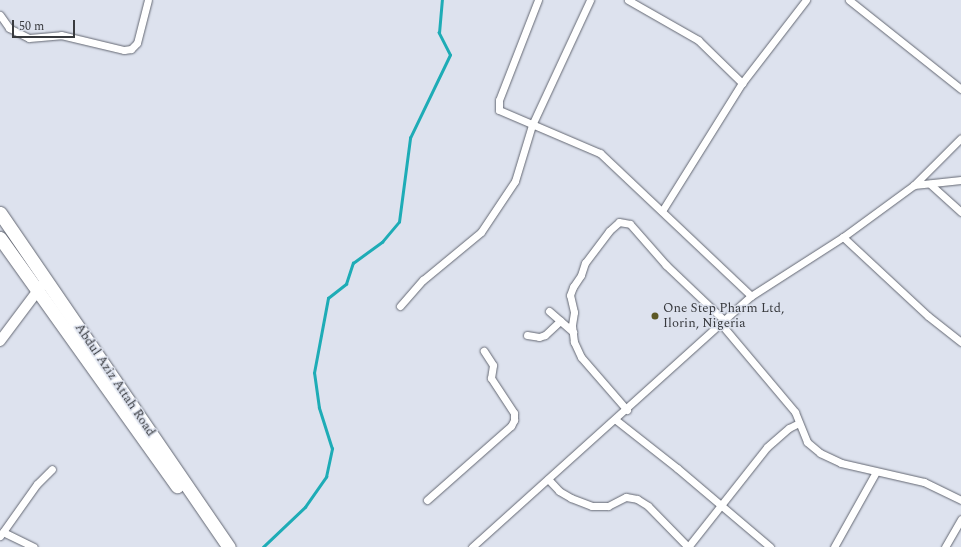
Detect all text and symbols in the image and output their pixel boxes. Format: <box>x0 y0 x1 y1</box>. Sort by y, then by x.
scale bar <box>14 12 77 38</box>
text: 50 m <box>19 17 44 36</box>
place label: One Step Pharm Ltd, Ilorin, Nigeria <box>663 301 784 332</box>
marker: One Step Pharm Ltd, Ilorin, Nigeria <box>650 311 660 321</box>
street label: Abdul Aziz Attah Road <box>71 321 159 439</box>

